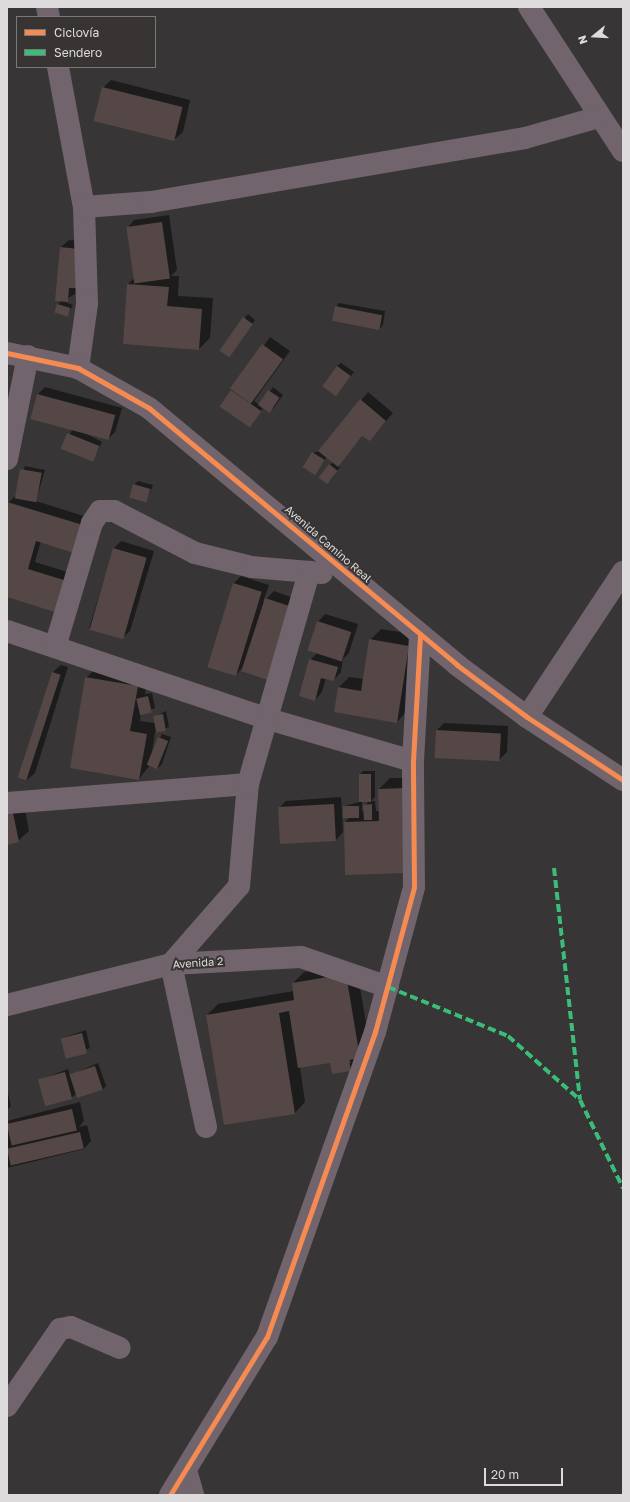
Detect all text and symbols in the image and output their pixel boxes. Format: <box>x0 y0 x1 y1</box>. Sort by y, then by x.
legend <box>16 16 156 68</box>
north arrow <box>574 16 614 56</box>
text: Ciclovía <box>54 25 99 40</box>
text: N <box>575 34 590 46</box>
text: Sendero <box>54 45 102 60</box>
street label: Avenida Camino Real <box>282 503 374 585</box>
street label: Avenida 2 <box>172 955 224 971</box>
scale bar <box>486 1460 565 1486</box>
text: 20 m <box>491 1467 519 1482</box>

